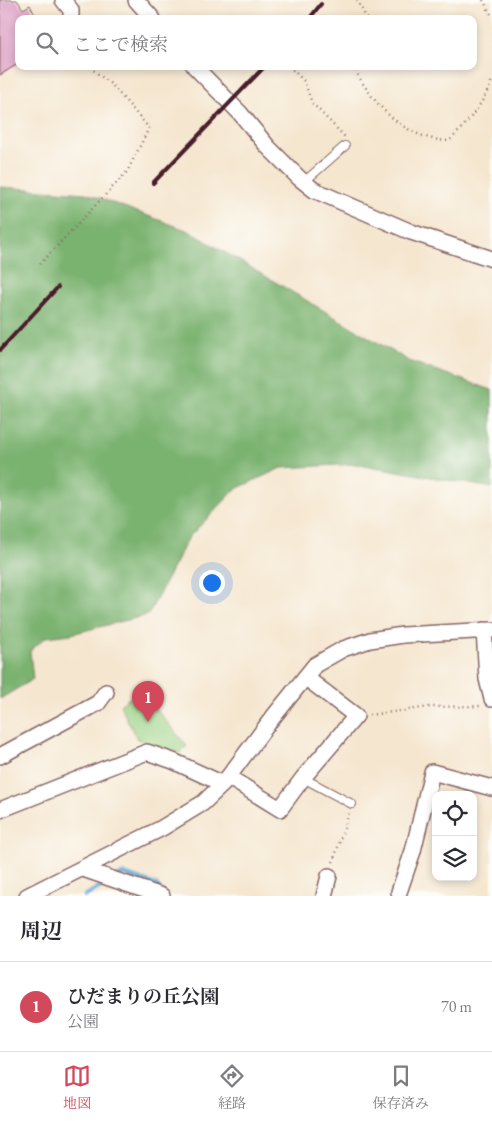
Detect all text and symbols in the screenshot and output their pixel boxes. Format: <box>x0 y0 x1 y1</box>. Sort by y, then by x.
search box <box>15 15 477 70</box>
icon: search <box>33 29 61 57</box>
text: ここで検索 <box>73 32 168 57</box>
your location <box>199 570 225 596</box>
pin: 1 <box>132 681 164 722</box>
map controls <box>432 791 477 881</box>
button: locate <box>432 791 477 836</box>
button: layers <box>432 836 477 881</box>
text: 周辺 <box>20 917 62 944</box>
text: ひだまりの丘公園 <box>67 984 219 1009</box>
text: 1 <box>32 996 40 1017</box>
text: 70 m <box>441 996 472 1017</box>
text: 公園 <box>67 1011 99 1032</box>
tab: 地図 <box>63 1062 91 1112</box>
tab: 経路 <box>218 1062 246 1112</box>
tab: 保存済み <box>373 1062 429 1112</box>

